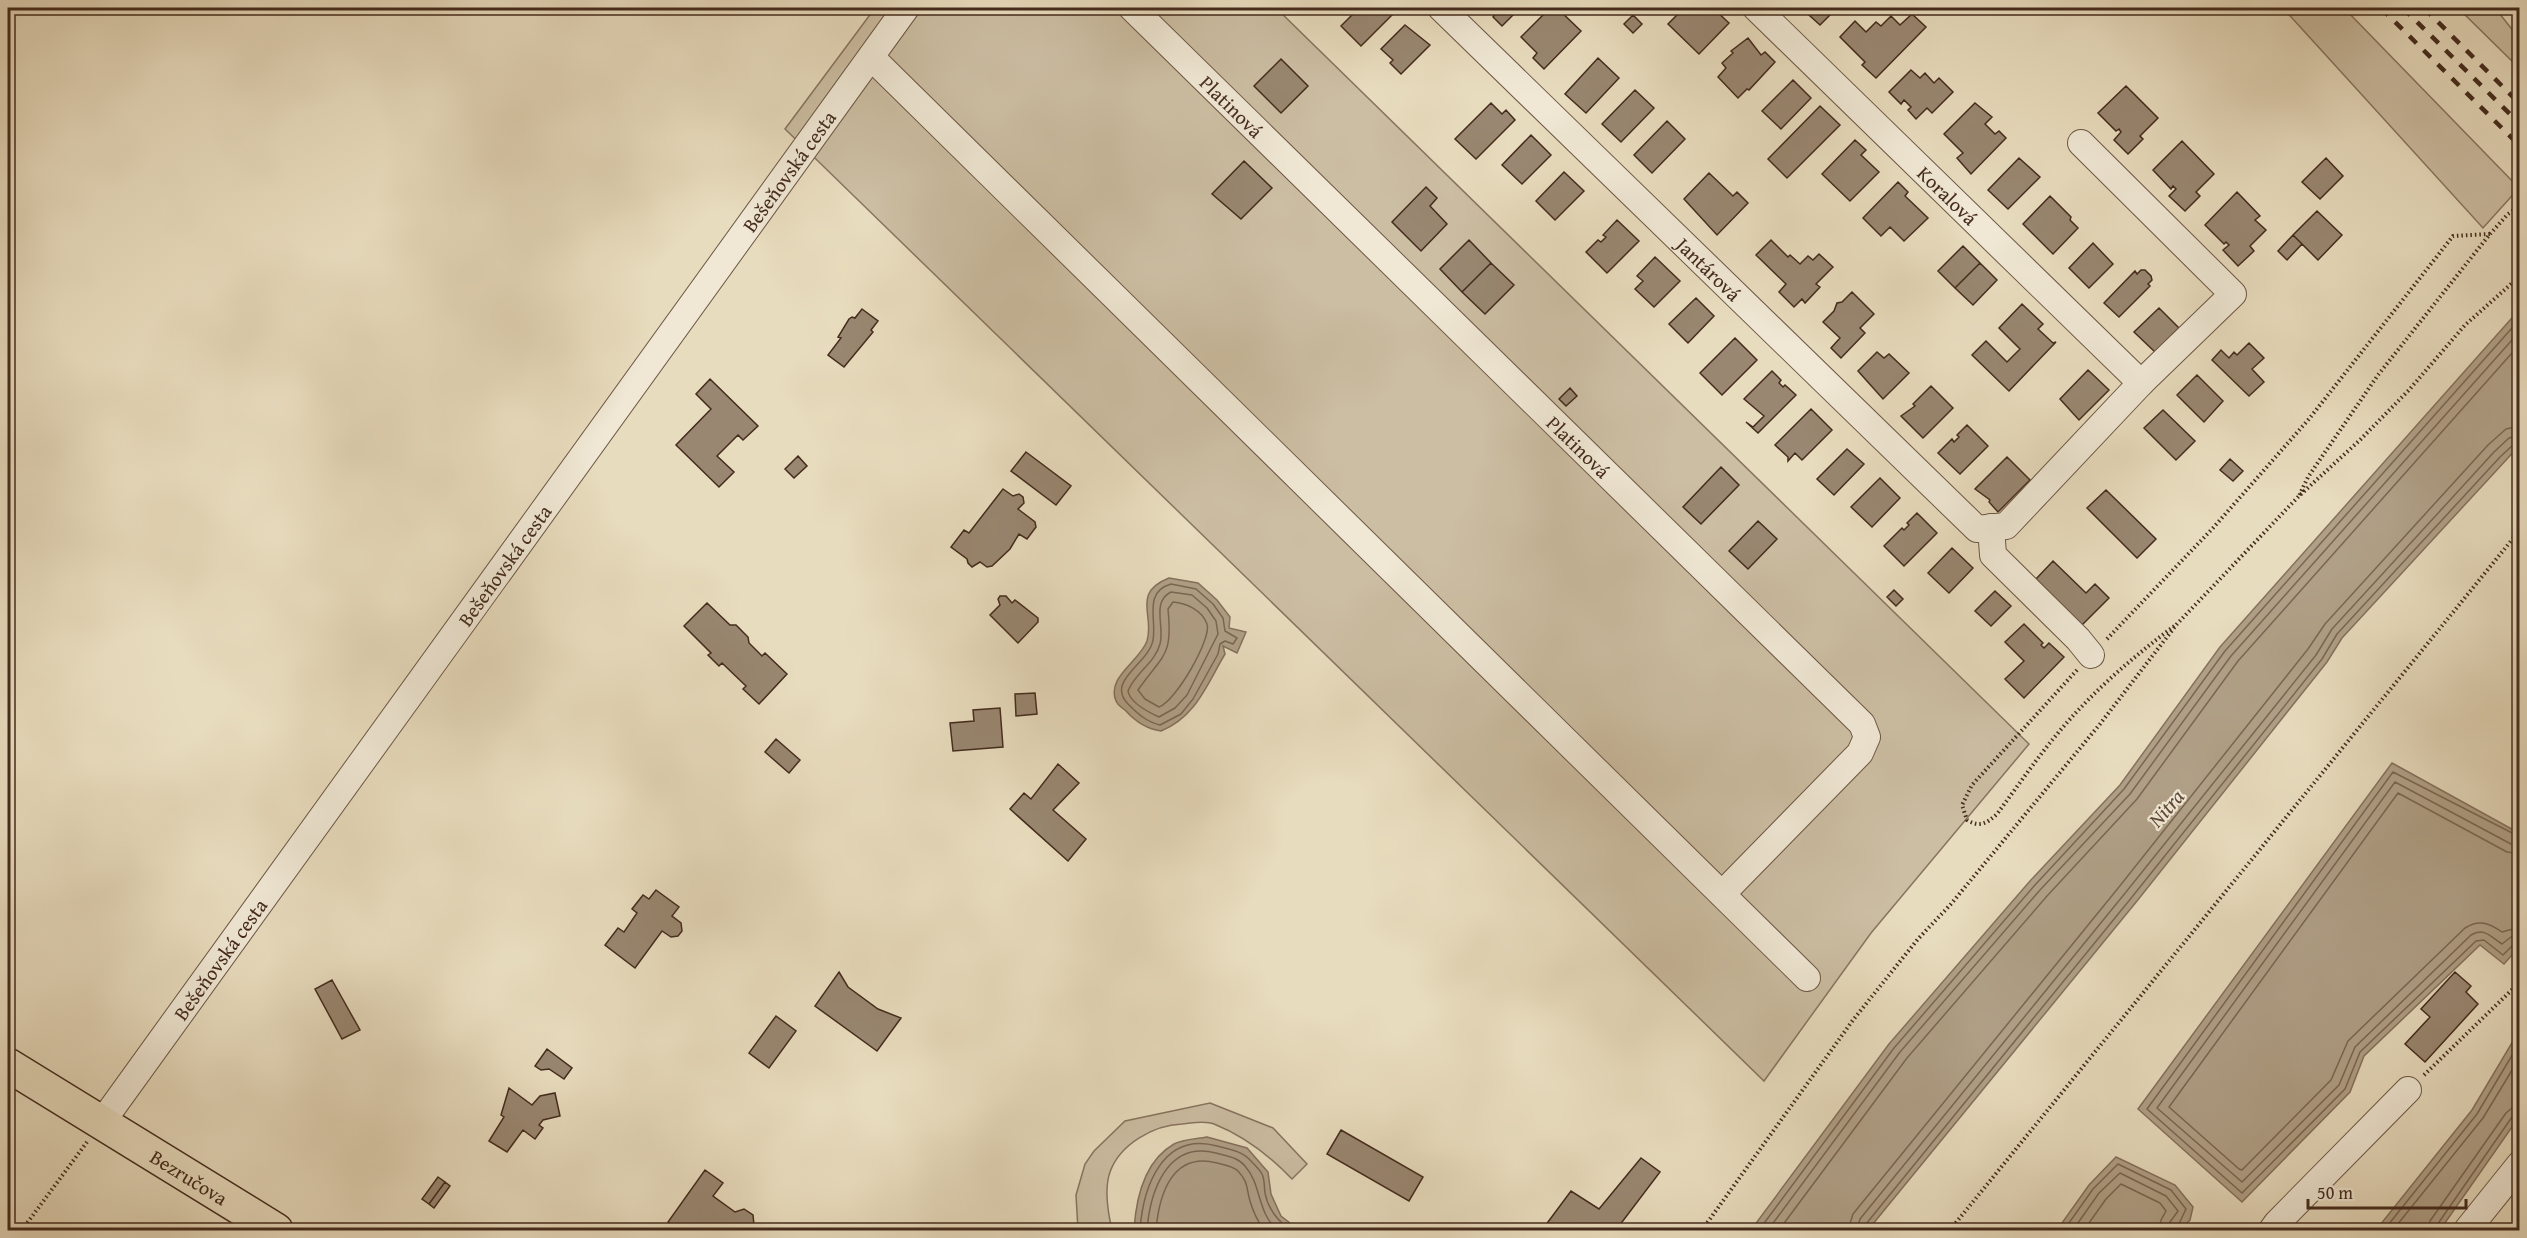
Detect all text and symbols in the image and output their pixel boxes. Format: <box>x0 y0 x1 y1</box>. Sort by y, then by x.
street label: Platinová <box>1194 68 1271 144</box>
street label: Bešeňovská cesta <box>735 104 843 238</box>
street label: Koralová <box>1911 159 1985 232</box>
street label: Jantárová <box>1668 228 1749 308</box>
street label: Platinová <box>1541 408 1618 485</box>
street label: Bešeňovská cesta <box>450 498 558 632</box>
water label: Nitra <box>2140 782 2192 835</box>
street label: Bešeňovská cesta <box>166 892 274 1026</box>
street label: Bezručova <box>145 1142 234 1212</box>
scale bar <box>2308 1172 2466 1210</box>
text: 50 m <box>2317 1179 2353 1206</box>

